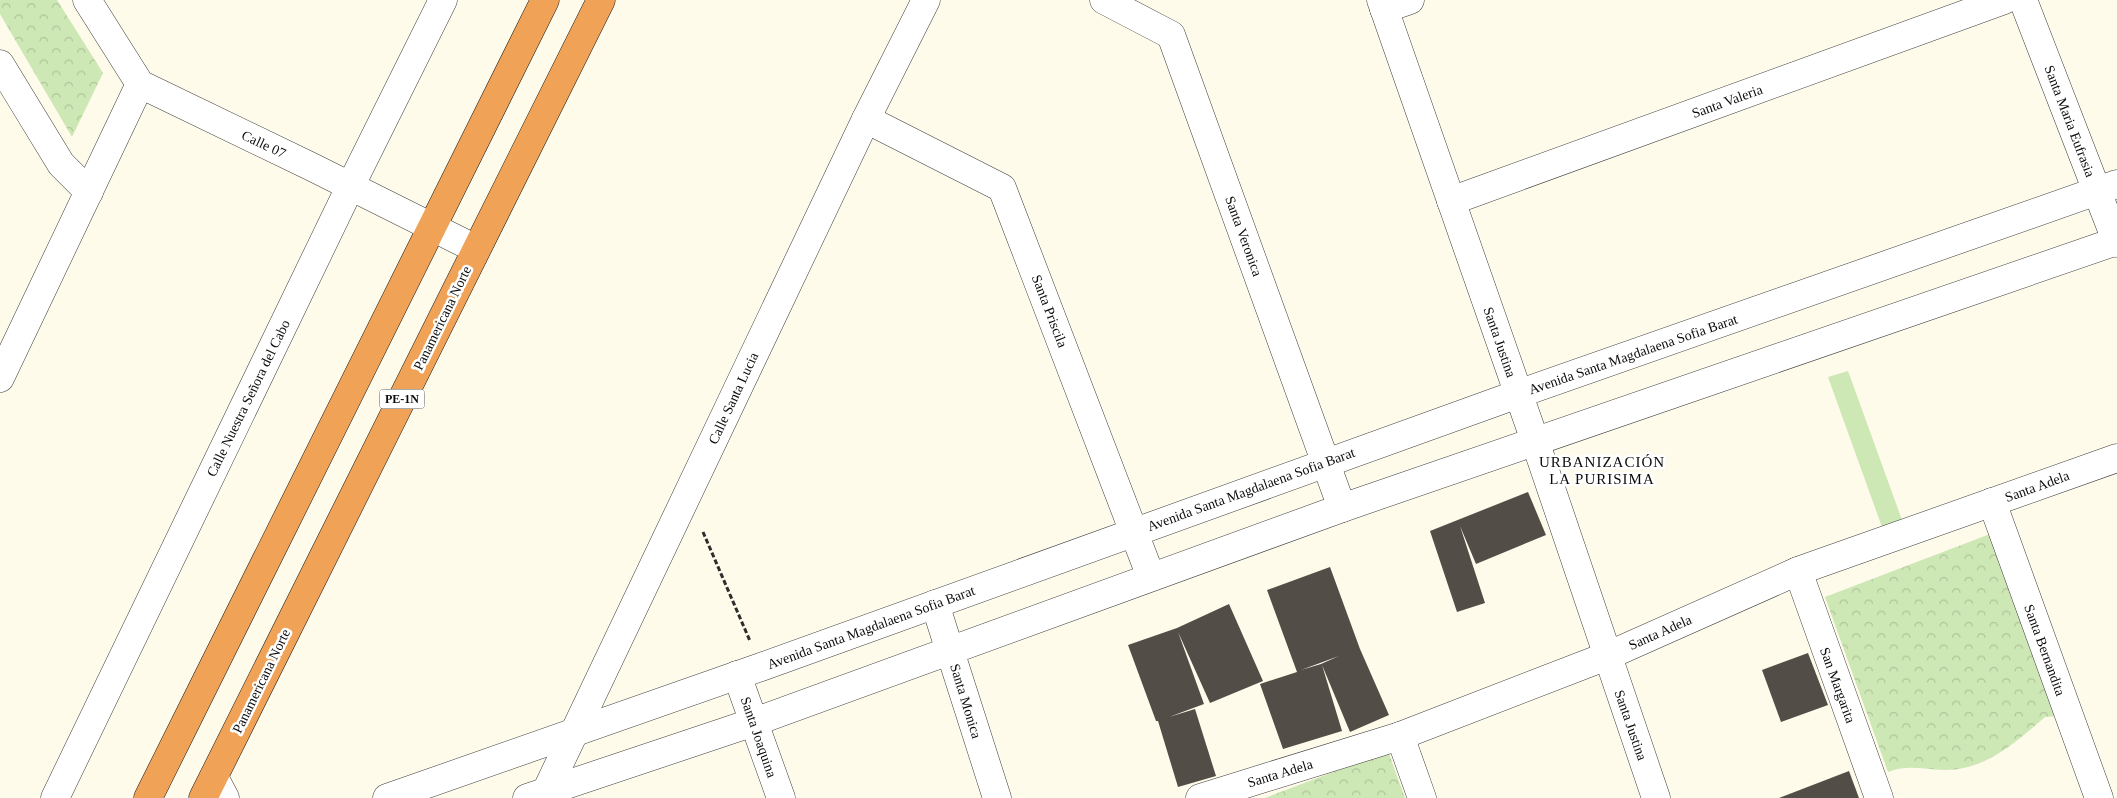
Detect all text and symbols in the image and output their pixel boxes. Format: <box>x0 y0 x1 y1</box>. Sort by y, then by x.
street label: Santa Maria Eufrasia <box>2041 63 2098 180</box>
street label: Santa Valeria <box>1690 82 1765 121</box>
street label: Calle 07 <box>239 128 288 161</box>
street label: Santa Veronica <box>1222 194 1265 279</box>
street label: Panamericana Norte <box>411 264 474 373</box>
street label: Santa Priscila <box>1029 273 1071 350</box>
street label: Santa Justina <box>1480 305 1519 380</box>
street label: Avenida Santa Magdalaena Sofia Barat <box>1527 312 1740 397</box>
street label: Calle Nuestra Señora del Cabo <box>204 317 293 479</box>
street label: Calle Santa Lucia <box>706 349 762 446</box>
road number: PE-1N <box>380 389 424 408</box>
street label: Avenida Santa Magdalaena Sofia Barat <box>1145 445 1357 534</box>
district label: URBANIZACIÓN LA PURISIMA <box>1539 454 1665 487</box>
street label: Santa Adela <box>2003 468 2072 505</box>
street label: Avenida Santa Magdalaena Sofia Barat <box>765 583 977 672</box>
street label: Santa Bernandita <box>2021 602 2068 699</box>
street label: Santa Adela <box>1626 612 1695 653</box>
street label: Panamericana Norte <box>230 627 293 736</box>
street label: San Margarita <box>1817 645 1858 726</box>
street label: Santa Monica <box>947 662 984 741</box>
street label: Santa Justina <box>1611 688 1650 763</box>
street label: Santa Joaquina <box>738 695 780 780</box>
street label: Santa Adela <box>1246 756 1315 790</box>

